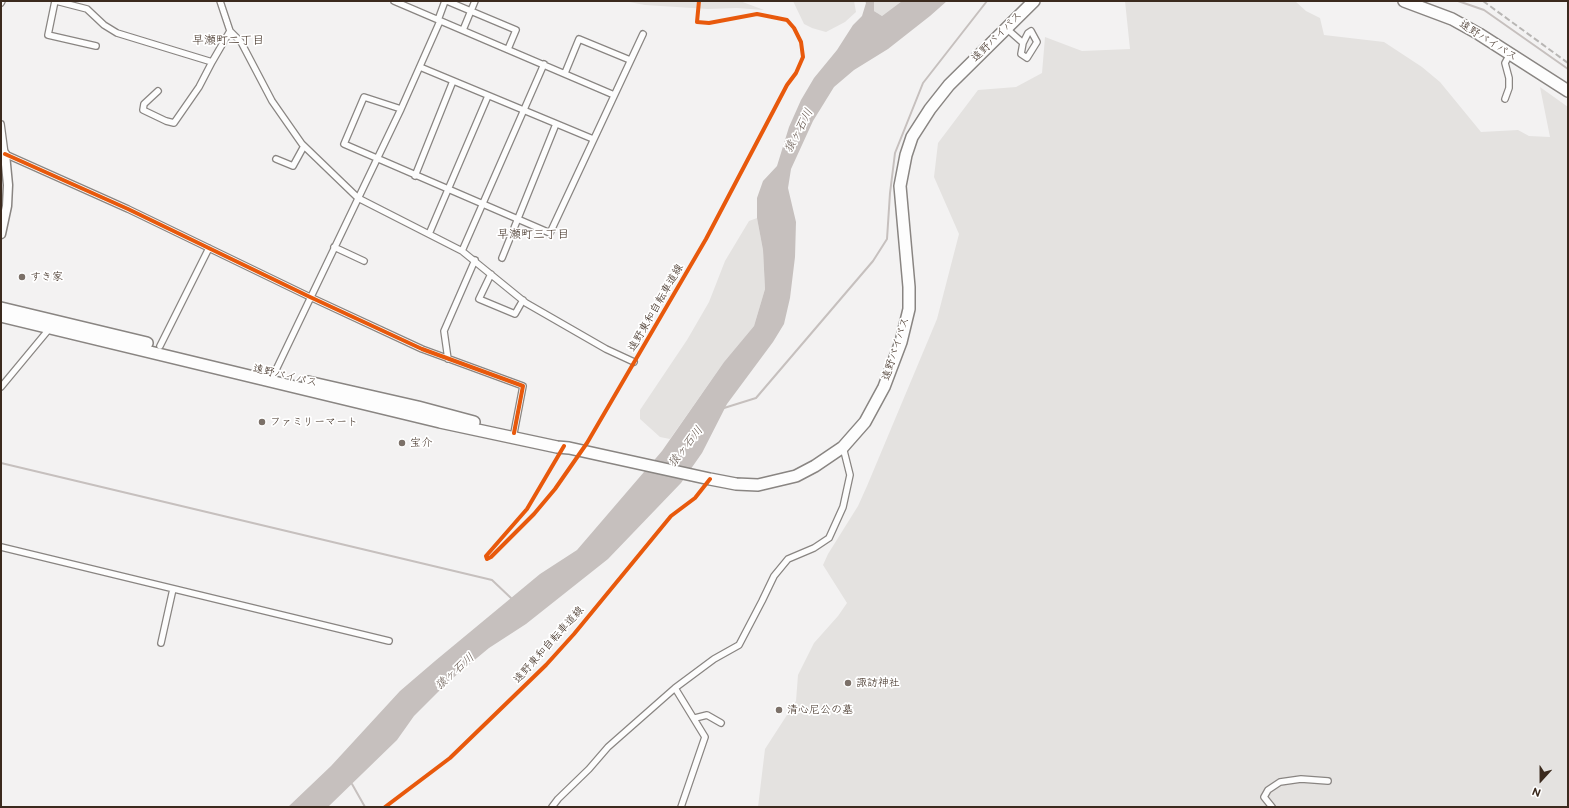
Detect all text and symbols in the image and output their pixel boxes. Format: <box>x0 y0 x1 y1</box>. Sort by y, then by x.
street label: 遠野バイパス <box>969 9 1025 65</box>
street label: 遠野バイパス <box>1457 18 1519 64</box>
district label: 早瀬町二丁目 <box>192 34 264 48</box>
water label: 猿ヶ石川 <box>781 106 817 156</box>
district label: 早瀬町三丁目 <box>497 228 569 242</box>
street label: 遠野東和自転車道線 <box>626 262 686 354</box>
place label: すき家 <box>30 270 63 284</box>
marker: すき家 <box>17 272 27 282</box>
street label: 遠野バイパス <box>880 316 912 382</box>
street label: 遠野バイパス <box>251 362 319 390</box>
place label: ファミリーマート <box>270 415 358 429</box>
marker: ファミリーマート <box>257 417 267 427</box>
water label: 猿ヶ石川 <box>666 424 706 470</box>
place label: 宝介 <box>410 436 432 450</box>
marker: 宝介 <box>397 438 407 448</box>
street label: 遠野東和自転車道線 <box>511 604 587 686</box>
water label: 猿ヶ石川 <box>432 651 478 693</box>
place label: 諏訪神社 <box>856 676 900 690</box>
marker: 諏訪神社 <box>843 678 853 688</box>
place label: 清心尼公の墓 <box>787 703 853 717</box>
marker: 清心尼公の墓 <box>774 705 784 715</box>
north arrow <box>1521 760 1561 800</box>
text: N <box>1530 784 1543 799</box>

